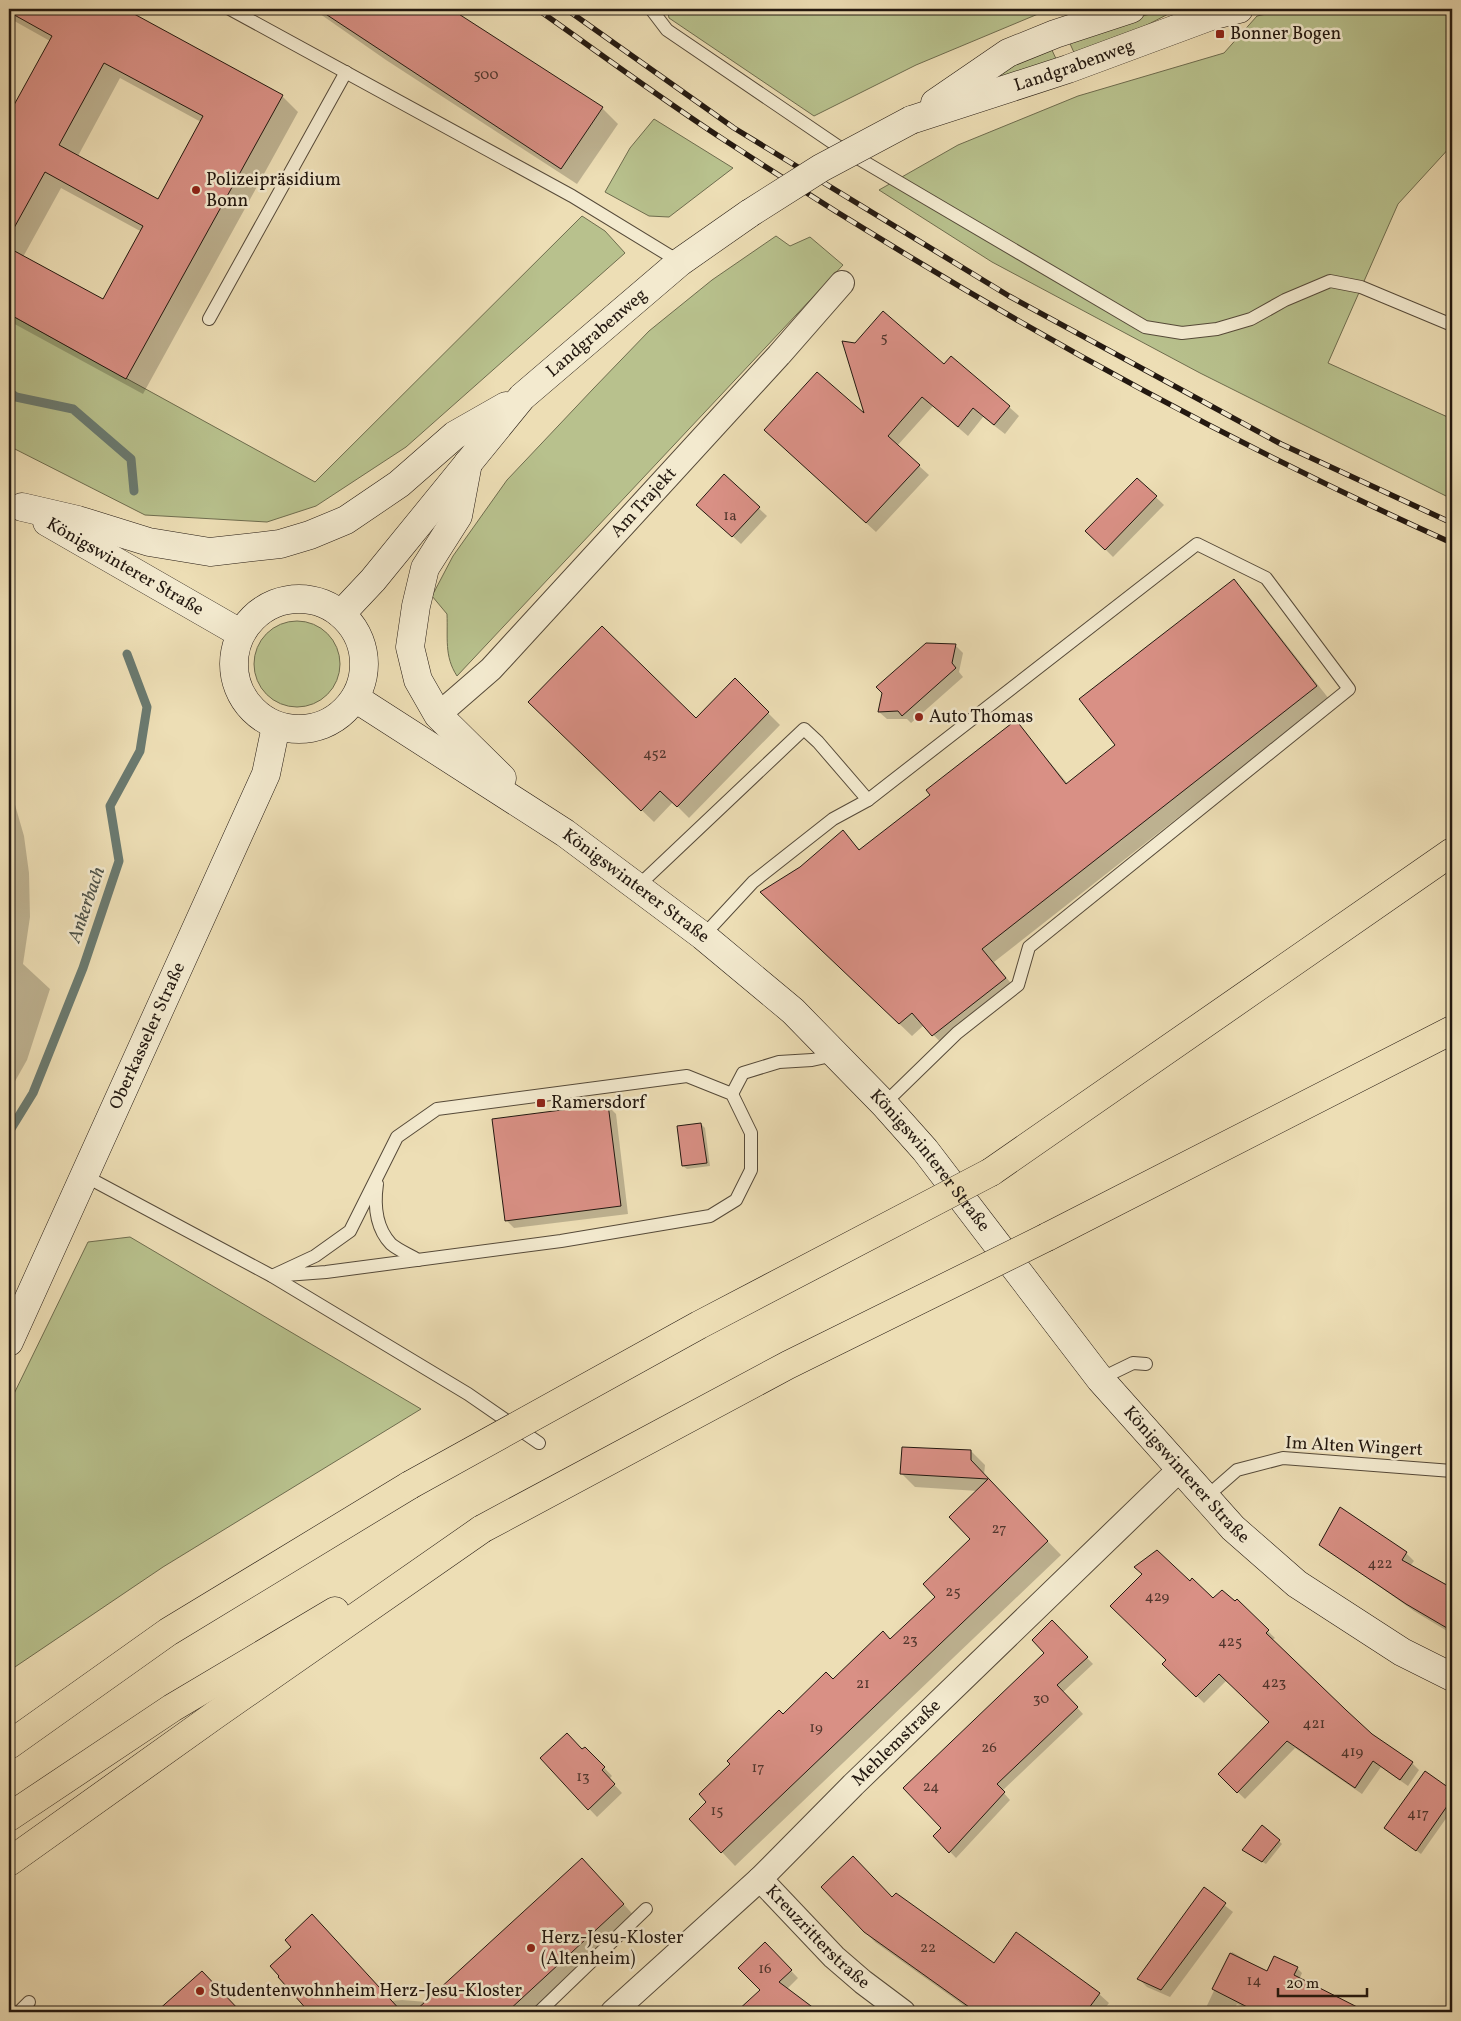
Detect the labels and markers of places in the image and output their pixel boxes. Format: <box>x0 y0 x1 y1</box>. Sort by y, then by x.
place label: Bonner Bogen <box>1230 22 1341 47</box>
marker: Bonner Bogen <box>1214 28 1226 40</box>
place label: Polizeipräsidium Bonn <box>206 168 341 214</box>
marker: Polizeipräsidium Bonn <box>190 184 202 196</box>
place label: Auto Thomas <box>929 705 1033 730</box>
marker: Auto Thomas <box>913 711 925 723</box>
place label: Ramersdorf <box>551 1091 647 1116</box>
marker: Ramersdorf <box>535 1097 547 1109</box>
place label: Herz-Jesu-Kloster (Altenheim) <box>541 1926 684 1972</box>
marker: Herz-Jesu-Kloster (Altenheim) <box>525 1942 537 1954</box>
place label: Studentenwohnheim Herz-Jesu-Kloster <box>210 1979 522 2004</box>
marker: Studentenwohnheim Herz-Jesu-Kloster <box>194 1985 206 1997</box>

